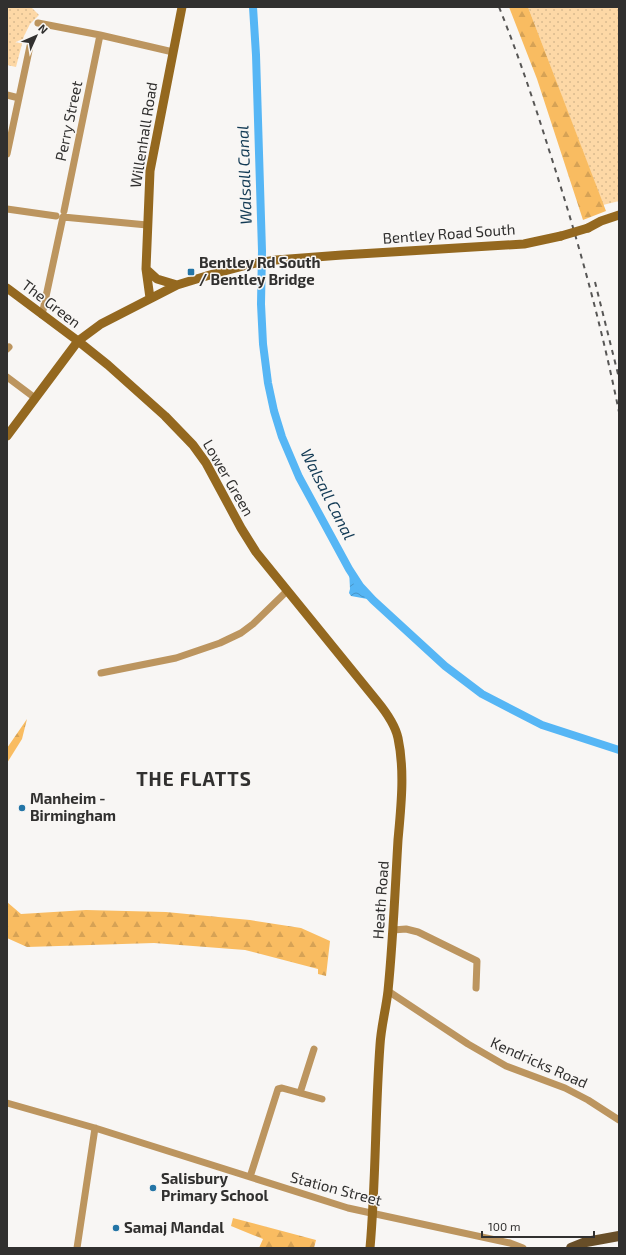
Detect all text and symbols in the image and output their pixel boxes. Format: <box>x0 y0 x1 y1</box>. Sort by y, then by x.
north arrow <box>16 16 56 56</box>
text: N <box>36 21 51 36</box>
street label: Perry Street <box>51 79 85 163</box>
street label: Willenhall Road <box>126 81 160 189</box>
water label: Walsall Canal <box>232 125 255 225</box>
street label: Bentley Road South <box>382 219 516 247</box>
place label: Bentley Rd South / Bentley Bridge <box>199 253 321 289</box>
marker: Bentley Rd South / Bentley Bridge <box>186 267 196 277</box>
street label: The Green <box>19 275 85 331</box>
street label: Lower Green <box>200 436 258 519</box>
water label: Walsall Canal <box>297 445 360 543</box>
district label: THE FLATTS <box>136 767 252 790</box>
place label: Manheim - Birmingham <box>30 789 116 824</box>
marker: Manheim - Birmingham <box>17 803 27 813</box>
street label: Heath Road <box>368 860 392 940</box>
street label: Kendricks Road <box>488 1033 591 1092</box>
street label: Station Street <box>289 1167 384 1209</box>
place label: Salisbury Primary School <box>161 1169 269 1205</box>
marker: Salisbury Primary School <box>148 1183 158 1193</box>
scale bar <box>482 1213 594 1239</box>
place label: Samaj Mandal <box>124 1218 224 1236</box>
text: 100 m <box>488 1219 520 1233</box>
marker: Samaj Mandal <box>111 1223 121 1233</box>

